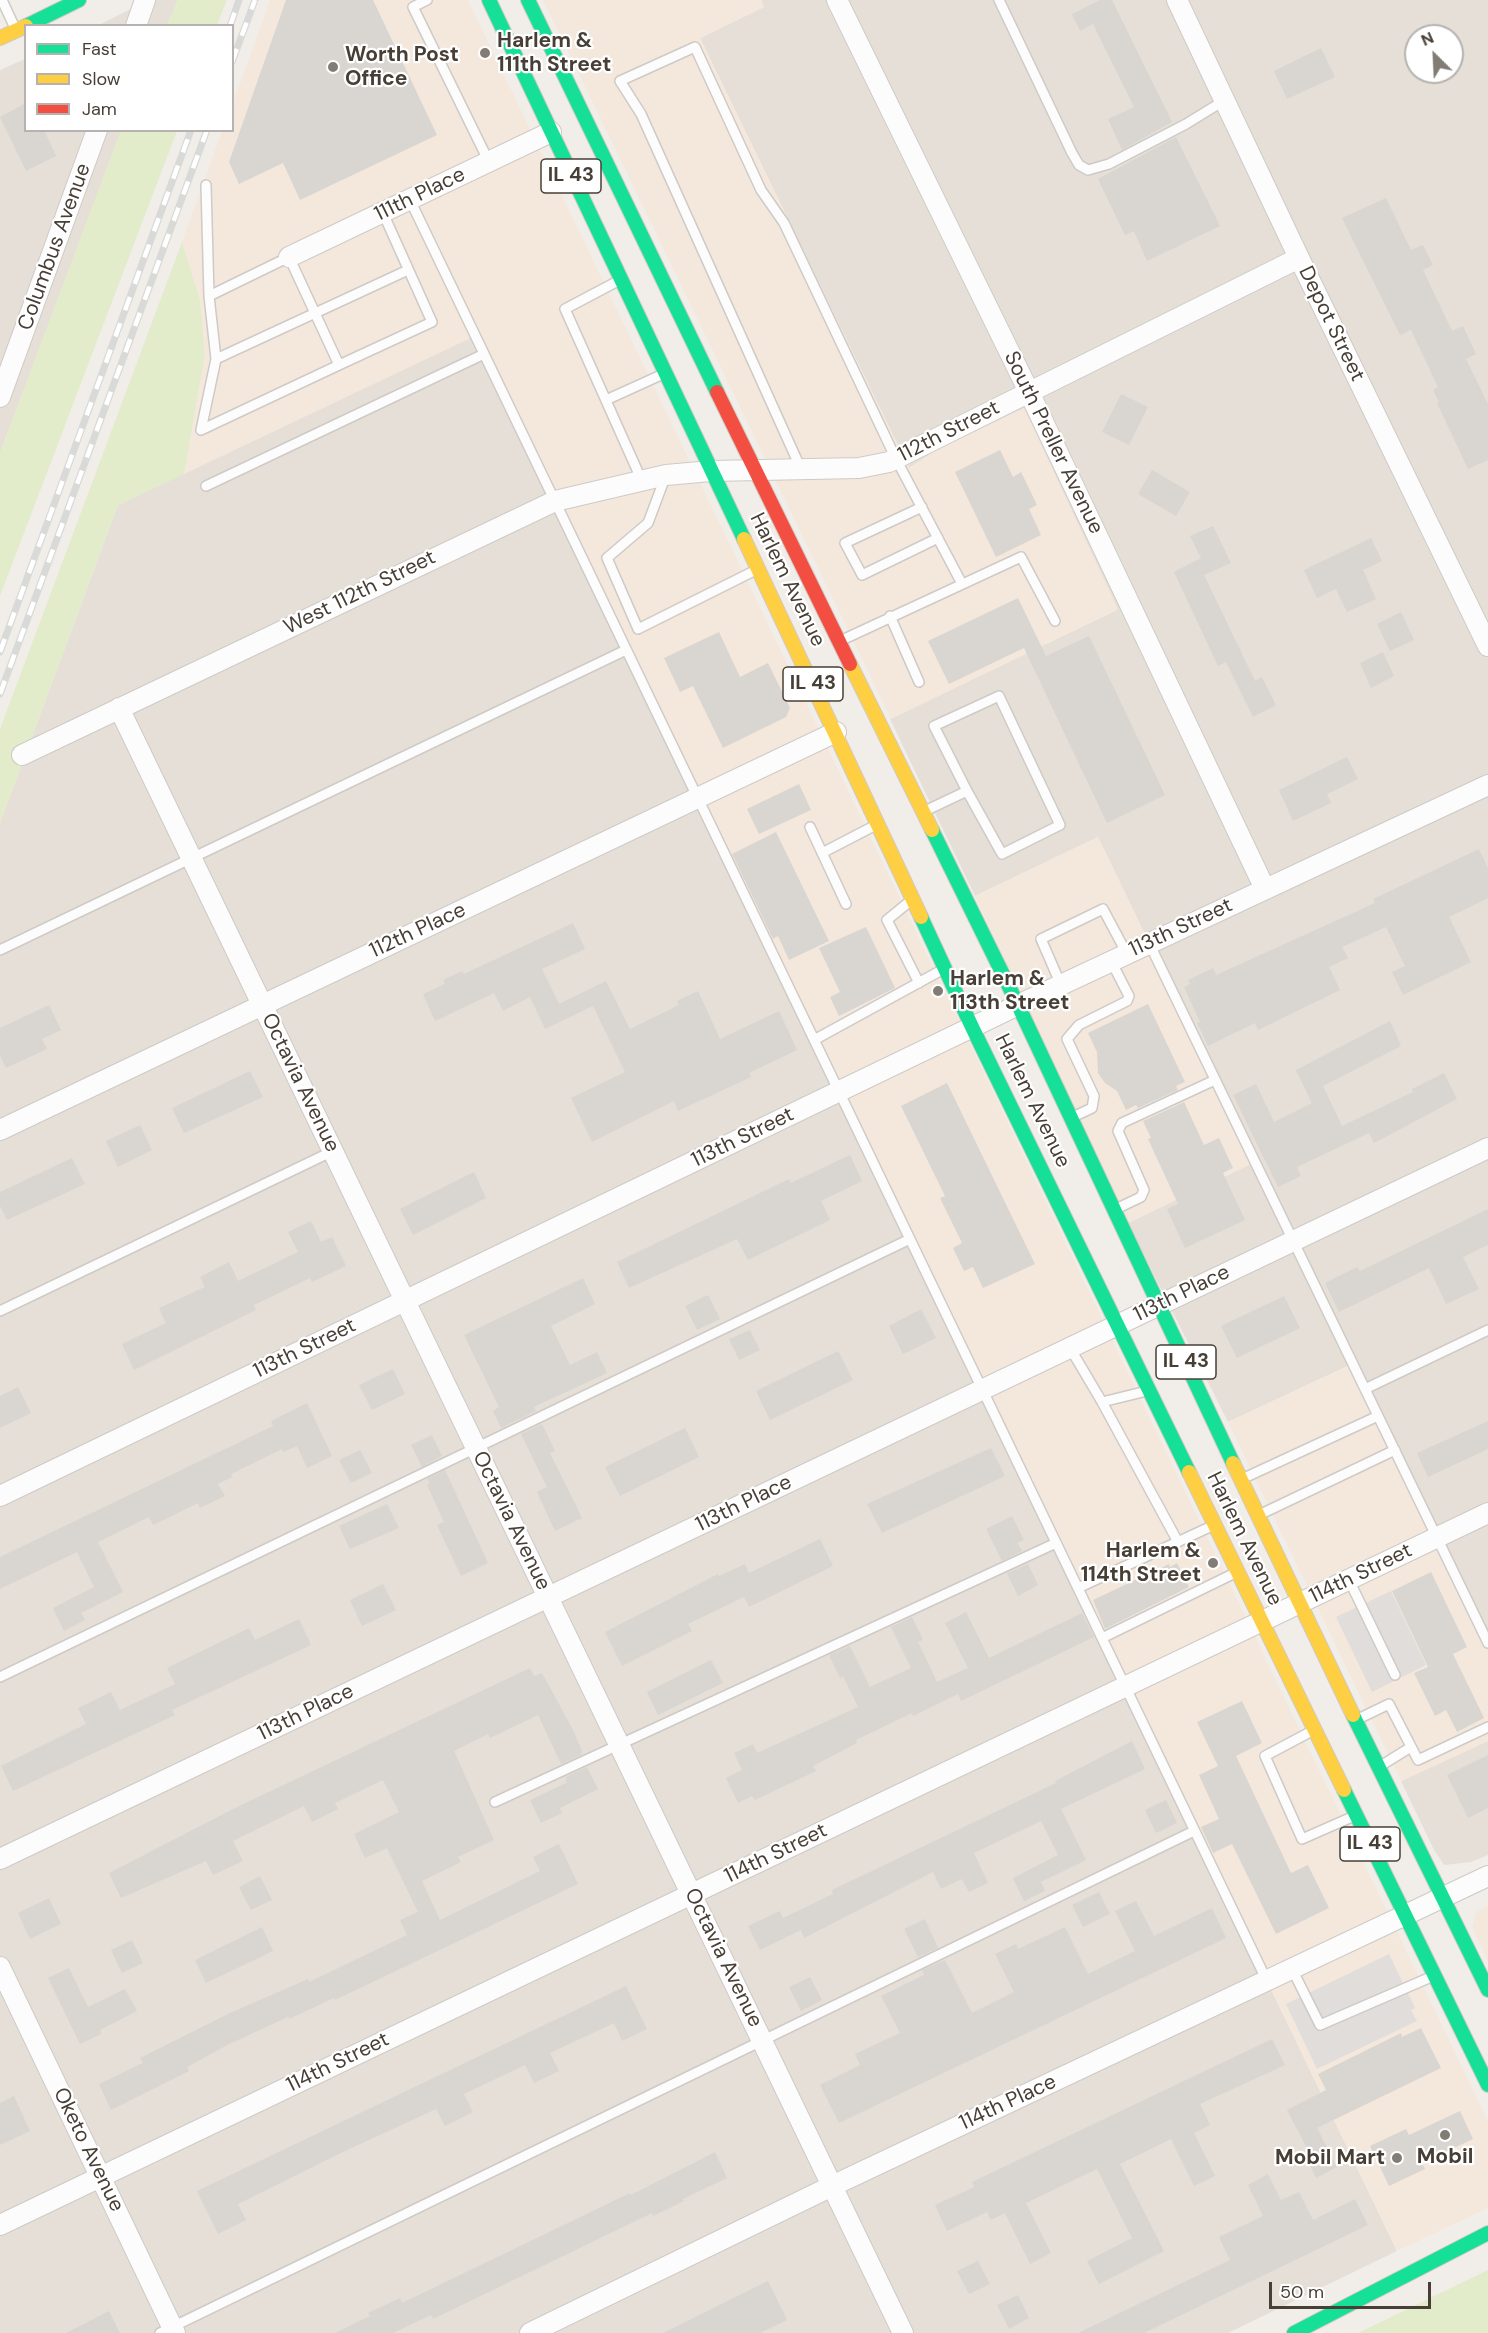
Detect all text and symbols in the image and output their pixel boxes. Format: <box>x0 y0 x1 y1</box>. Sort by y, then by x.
legend <box>24 24 234 132</box>
north arrow <box>1404 24 1464 84</box>
text: N <box>1418 27 1437 51</box>
place label: Harlem & 111th Street <box>497 28 611 78</box>
text: Fast <box>82 37 117 61</box>
place label: Worth Post Office <box>345 42 459 92</box>
marker: Harlem & 111th Street <box>478 46 492 60</box>
marker: Worth Post Office <box>326 60 340 74</box>
text: Slow <box>82 67 121 91</box>
text: Jam <box>82 97 117 121</box>
road number: IL 43 <box>541 159 601 193</box>
street label: Columbus Avenue <box>13 160 97 334</box>
street label: 111th Place <box>371 162 469 228</box>
street label: Depot Street <box>1292 262 1370 386</box>
street label: South Preller Avenue <box>998 348 1108 538</box>
street label: 112th Street <box>894 396 1004 468</box>
street label: Harlem Avenue <box>744 509 830 651</box>
street label: West 112th Street <box>280 545 440 641</box>
road number: IL 43 <box>783 667 843 701</box>
street label: 113th Street <box>1125 893 1237 963</box>
street label: 112th Place <box>366 898 470 964</box>
place label: Harlem & 113th Street <box>950 966 1069 1016</box>
marker: Harlem & 113th Street <box>931 984 945 998</box>
street label: Octavia Avenue <box>255 1009 345 1157</box>
street label: Harlem Avenue <box>989 1030 1075 1172</box>
street label: 113th Street <box>688 1102 798 1174</box>
street label: 113th Place <box>1130 1260 1234 1328</box>
street label: 113th Street <box>250 1313 360 1385</box>
road number: IL 43 <box>1156 1345 1216 1379</box>
street label: Octavia Avenue <box>466 1447 556 1595</box>
street label: Harlem Avenue <box>1201 1468 1287 1610</box>
street label: 113th Place <box>692 1470 796 1538</box>
place label: Harlem & 114th Street <box>1081 1538 1201 1588</box>
street label: 114th Street <box>1305 1538 1417 1610</box>
marker: Harlem & 114th Street <box>1206 1556 1220 1570</box>
street label: 113th Place <box>254 1679 358 1747</box>
street label: 114th Street <box>720 1818 832 1890</box>
road number: IL 43 <box>1340 1827 1400 1861</box>
street label: Octavia Avenue <box>678 1884 768 2032</box>
street label: 114th Street <box>282 2027 394 2099</box>
street label: 114th Place <box>956 2070 1060 2136</box>
street label: Oketo Avenue <box>47 2084 129 2216</box>
marker: Mobil <box>1438 2128 1452 2142</box>
place label: Mobil <box>1417 2144 1473 2170</box>
place label: Mobil Mart <box>1275 2145 1385 2171</box>
marker: Mobil Mart <box>1390 2151 1404 2165</box>
scale bar <box>1272 2270 1434 2308</box>
text: 50 m <box>1280 2280 1324 2304</box>

